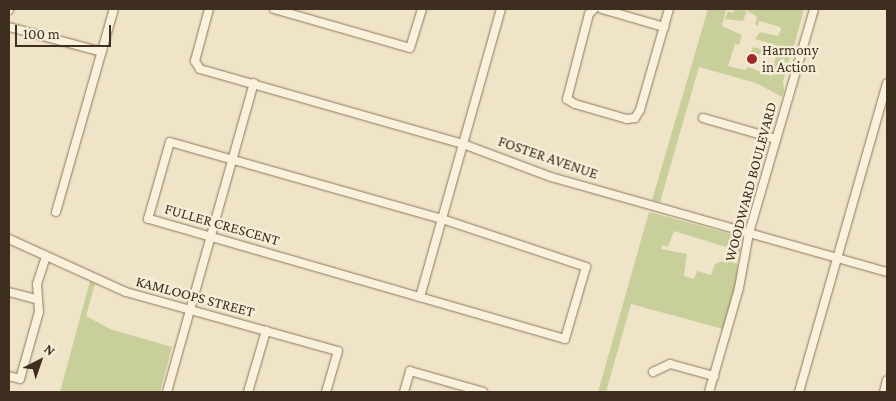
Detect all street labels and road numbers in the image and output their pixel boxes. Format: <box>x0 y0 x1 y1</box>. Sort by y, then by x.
street label: WOODWARD BOULEVARD <box>721 100 781 264</box>
street label: FOSTER AVENUE <box>496 132 600 184</box>
street label: FULLER CRESCENT <box>162 200 282 250</box>
street label: KAMLOOPS STREET <box>134 273 256 321</box>

